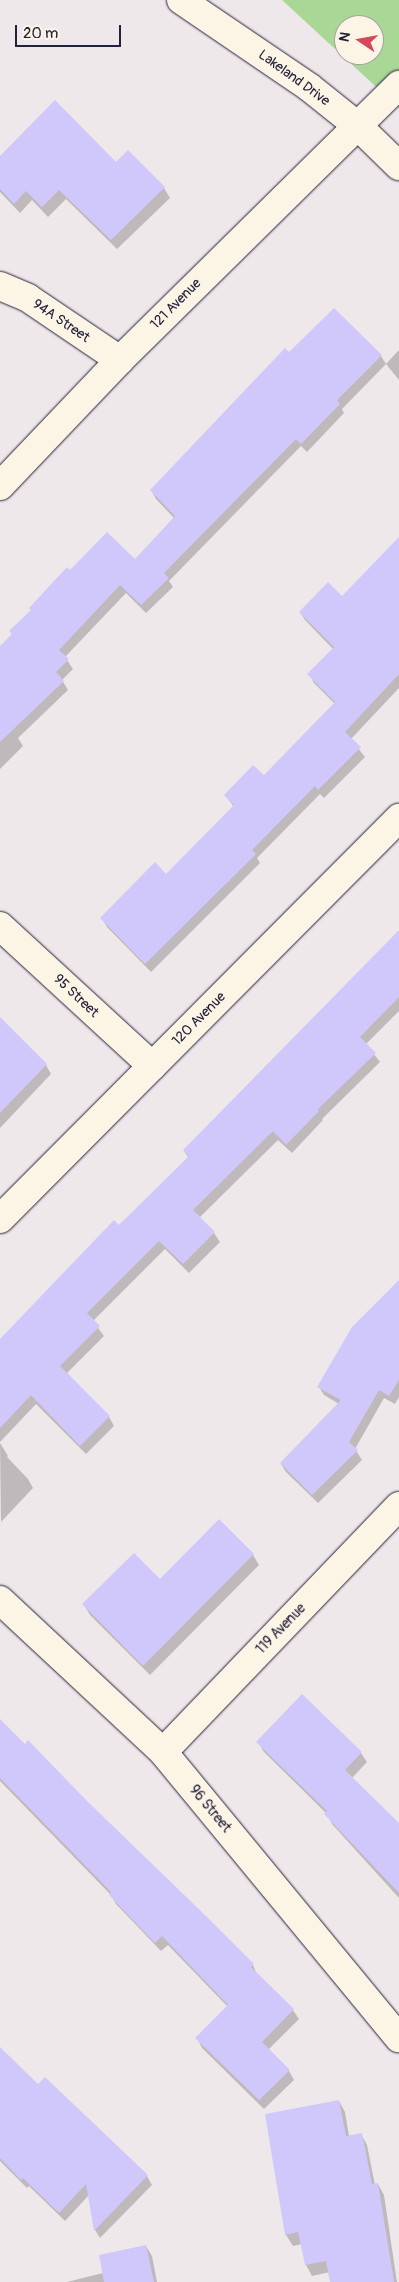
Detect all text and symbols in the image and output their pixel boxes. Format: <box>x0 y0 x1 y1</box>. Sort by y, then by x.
scale bar <box>18 15 124 47</box>
north arrow <box>334 15 384 65</box>
text: 20 m <box>23 24 58 43</box>
text: N <box>336 31 354 43</box>
street label: Lakeland Drive <box>255 46 333 110</box>
street label: 121 Avenue <box>147 275 205 333</box>
street label: 94A Street <box>29 296 93 346</box>
street label: 95 Street <box>50 971 102 1021</box>
street label: 120 Avenue <box>169 989 229 1049</box>
street label: 119 Avenue <box>253 1600 309 1658</box>
street label: 96 Street <box>185 1782 235 1836</box>

